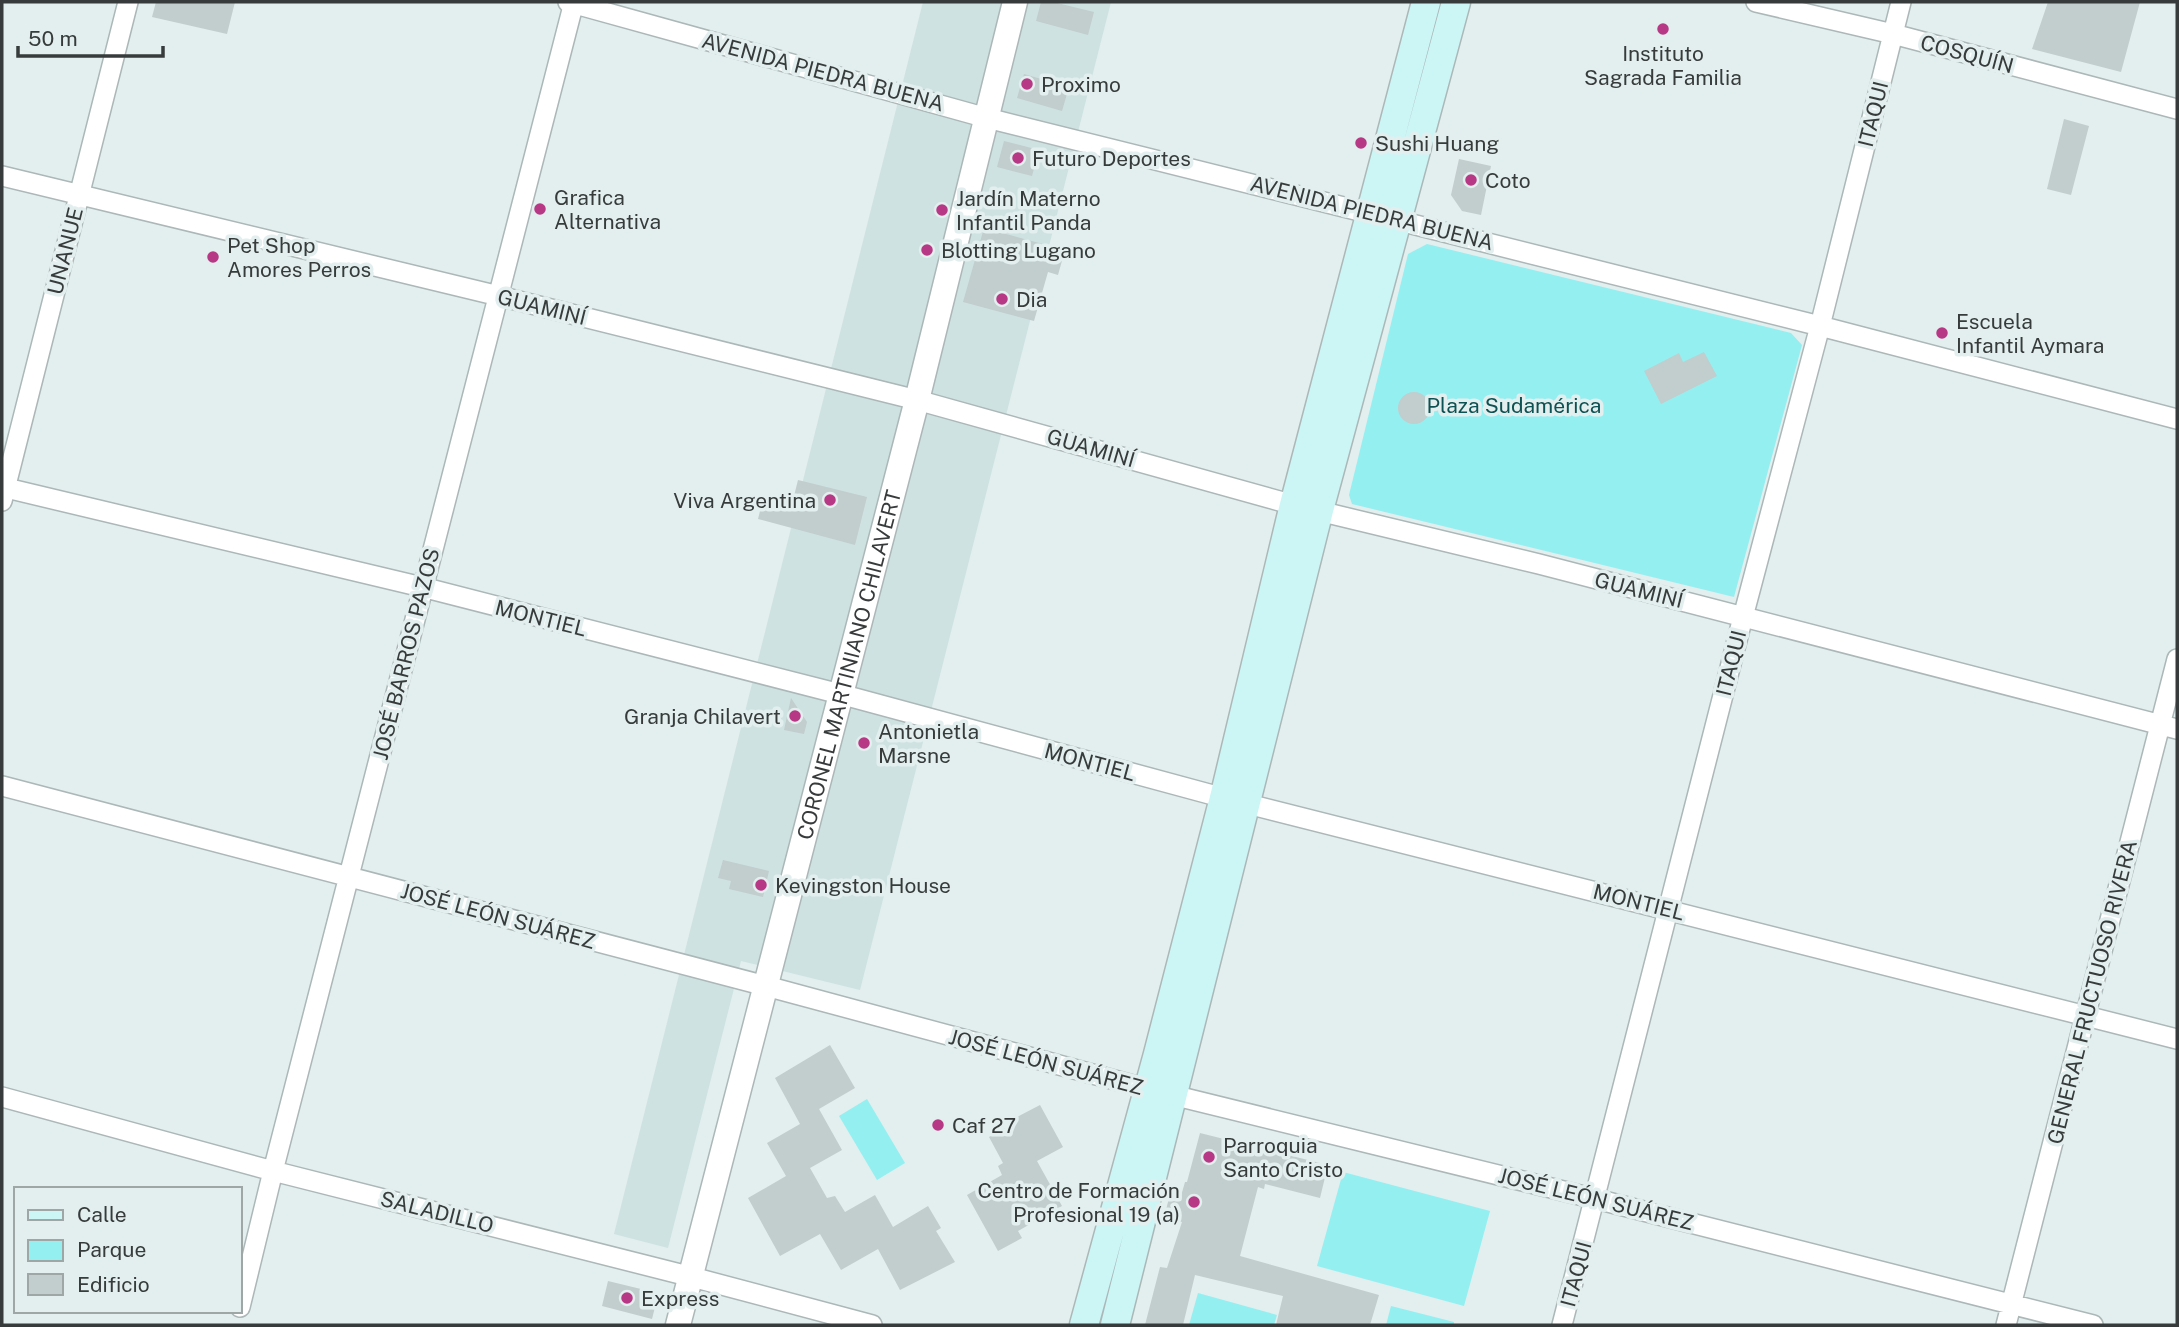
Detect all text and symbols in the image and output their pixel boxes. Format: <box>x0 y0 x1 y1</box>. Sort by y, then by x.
scale bar <box>18 14 163 58</box>
marker: Instituto Sagrada Familia <box>1655 21 1671 37</box>
text: 50 m <box>28 26 78 51</box>
street label: AVENIDA PIEDRA BUENA <box>699 28 947 116</box>
street label: COSQUÍN <box>1918 30 2016 78</box>
place label: Instituto Sagrada Familia <box>1584 41 1742 90</box>
place label: Proximo <box>1041 72 1121 97</box>
marker: Proximo <box>1019 76 1035 92</box>
street label: ITAQUI <box>1853 79 1893 149</box>
place label: Sushi Huang <box>1375 131 1499 156</box>
marker: Sushi Huang <box>1353 135 1369 151</box>
place label: Futuro Deportes <box>1032 146 1191 171</box>
marker: Futuro Deportes <box>1010 150 1026 166</box>
place label: Coto <box>1485 168 1531 193</box>
street label: AVENIDA PIEDRA BUENA <box>1248 171 1496 255</box>
marker: Coto <box>1463 172 1479 188</box>
place label: Grafica Alternativa <box>554 185 661 234</box>
place label: Jardín Materno Infantil Panda <box>956 186 1101 235</box>
marker: Grafica Alternativa <box>532 201 548 217</box>
marker: Jardín Materno Infantil Panda <box>934 202 950 218</box>
street label: UNANUE <box>42 205 88 297</box>
place label: Pet Shop Amores Perros <box>227 233 371 282</box>
place label: Blotting Lugano <box>941 238 1096 263</box>
marker: Blotting Lugano <box>919 242 935 258</box>
marker: Pet Shop Amores Perros <box>205 249 221 265</box>
street label: GUAMINÍ <box>495 284 590 330</box>
place label: Dia <box>1016 287 1047 312</box>
marker: Dia <box>994 291 1010 307</box>
place label: Escuela Infantil Aymara <box>1956 309 2104 358</box>
marker: Escuela Infantil Aymara <box>1934 325 1950 341</box>
park label: Plaza Sudamérica <box>1427 393 1601 418</box>
street label: GUAMINÍ <box>1044 423 1139 473</box>
street label: CORONEL MARTINIANO CHILAVERT <box>791 487 906 842</box>
place label: Viva Argentina <box>673 488 816 513</box>
marker: Viva Argentina <box>822 492 838 508</box>
street label: JOSÉ BARROS PAZOS <box>368 546 444 762</box>
street label: GUAMINÍ <box>1592 567 1687 613</box>
street label: MONTIEL <box>493 595 589 641</box>
street label: ITAQUI <box>1711 628 1751 698</box>
place label: Granja Chilavert <box>624 704 781 729</box>
marker: Granja Chilavert <box>787 708 803 724</box>
place label: Antonietla Marsne <box>878 719 979 768</box>
marker: Antonietla Marsne <box>856 735 872 751</box>
street label: MONTIEL <box>1042 738 1138 786</box>
street label: GENERAL FRUCTUOSO RIVERA <box>2042 837 2142 1147</box>
place label: Kevingston House <box>775 873 951 898</box>
marker: Kevingston House <box>753 877 769 893</box>
street label: JOSÉ LEÓN SUÁREZ <box>398 878 598 954</box>
street label: MONTIEL <box>1591 879 1687 925</box>
street label: JOSÉ LEÓN SUÁREZ <box>946 1024 1146 1100</box>
place label: Caf 27 <box>952 1113 1016 1138</box>
marker: Caf 27 <box>930 1117 946 1133</box>
place label: Parroquia Santo Cristo <box>1223 1133 1343 1182</box>
marker: Parroquia Santo Cristo <box>1201 1149 1217 1165</box>
street label: JOSÉ LEÓN SUÁREZ <box>1496 1163 1696 1235</box>
place label: Centro de Formación Profesional 19 (a) <box>977 1178 1180 1227</box>
street label: SALADILLO <box>378 1186 496 1238</box>
legend <box>14 1187 242 1313</box>
marker: Centro de Formación Profesional 19 (a) <box>1186 1194 1202 1210</box>
text: Calle <box>77 1202 127 1227</box>
text: Parque <box>77 1237 146 1262</box>
street label: ITAQUI <box>1555 1239 1597 1309</box>
text: Edificio <box>77 1272 150 1297</box>
place label: Express <box>641 1286 719 1311</box>
marker: Express <box>619 1290 635 1306</box>

